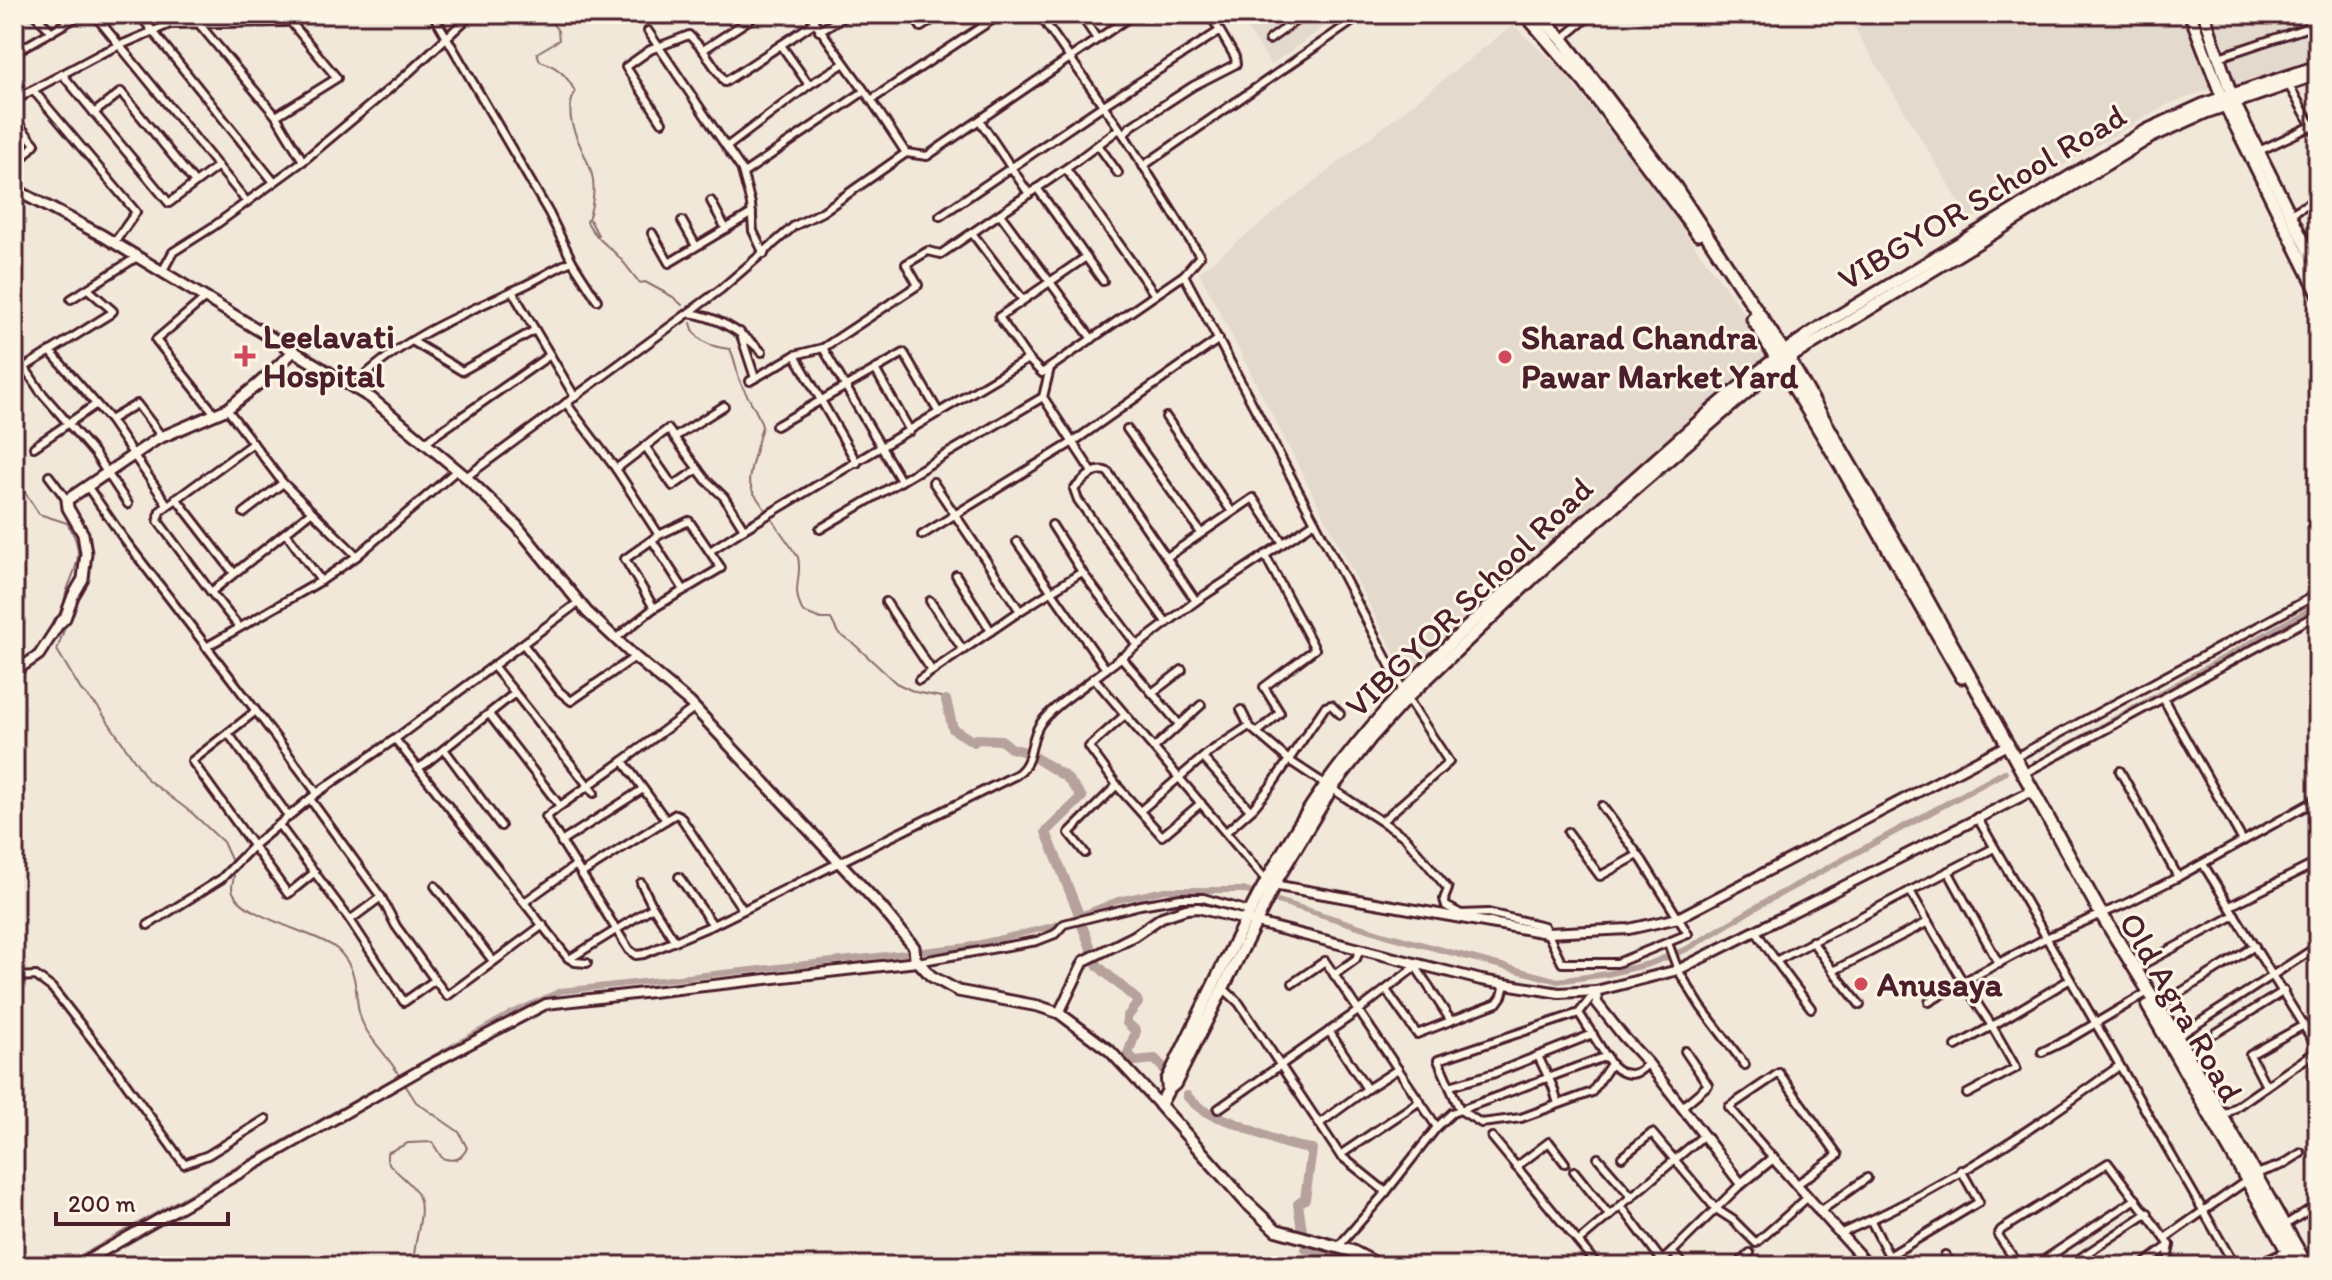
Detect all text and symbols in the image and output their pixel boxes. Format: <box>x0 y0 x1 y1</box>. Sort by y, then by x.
street label: VIBGYOR School Road <box>1830 95 2134 299</box>
place label: Leelavati Hospital <box>263 316 395 396</box>
place label: Sharad Chandra Pawar Market Yard <box>1521 317 1798 397</box>
marker: Leelavati Hospital <box>234 345 256 367</box>
marker: Sharad Chandra Pawar Market Yard <box>1496 348 1514 366</box>
street label: VIBGYOR School Road <box>1336 468 1602 726</box>
street label: Old Agra Road <box>2110 905 2252 1109</box>
place label: Anusaya <box>1877 964 2003 1005</box>
marker: Anusaya <box>1852 975 1870 993</box>
scale bar <box>56 1176 228 1226</box>
text: 200 m <box>68 1189 136 1218</box>

